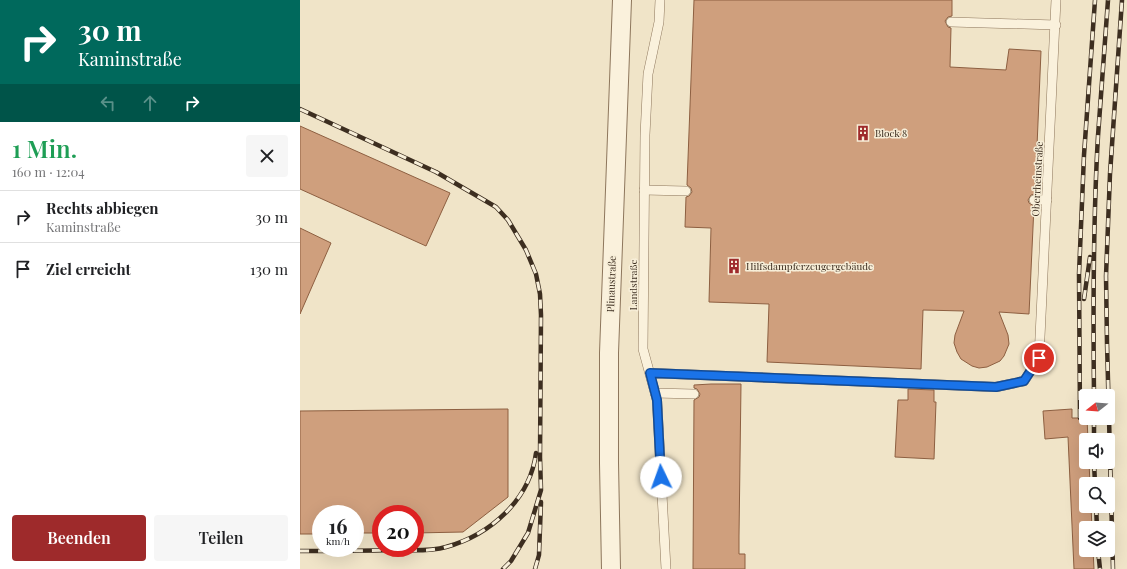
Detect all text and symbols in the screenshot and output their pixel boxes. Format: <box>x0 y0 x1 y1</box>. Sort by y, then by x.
text: 30 m <box>78 11 142 48</box>
icon: right <box>12 16 64 68</box>
text: Kaminstraße <box>78 47 182 71</box>
icon: left <box>97 92 119 114</box>
icon: ahead <box>139 92 161 114</box>
icon: right <box>181 92 203 114</box>
building icon: Block 8 <box>854 124 872 142</box>
place label: Block 8 <box>875 126 907 140</box>
text: 1 Min. <box>12 132 77 164</box>
button: close <box>246 135 288 177</box>
street label: Oberrheinstraße <box>1028 141 1046 217</box>
text: 160 m · 12:04 <box>12 163 85 180</box>
text: Rechts abbiegen <box>46 198 159 218</box>
icon: right <box>12 206 34 228</box>
text: 30 m <box>255 207 288 227</box>
text: Kaminstraße <box>46 218 121 235</box>
street label: Plinaustraße <box>603 255 619 313</box>
building icon: Hilfsdampferzeugergebäude <box>725 257 743 275</box>
icon: arrive <box>12 258 34 280</box>
text: Ziel erreicht <box>46 259 131 279</box>
text: 130 m <box>250 259 288 279</box>
place label: Hilfsdampferzeugergebäude <box>746 259 873 273</box>
street label: Landstraße <box>626 260 640 310</box>
pin <box>1022 341 1056 375</box>
icon: arrive <box>1028 347 1050 369</box>
north arrow <box>1079 389 1115 425</box>
map controls <box>1079 389 1115 557</box>
button: sound <box>1079 433 1115 469</box>
position arrow <box>640 456 682 498</box>
button: search <box>1079 477 1115 513</box>
speed limit sign: 20 <box>372 505 424 557</box>
text: 16 <box>329 512 347 539</box>
button: Beenden <box>12 515 146 561</box>
button: Teilen <box>154 515 288 561</box>
button: layers <box>1079 521 1115 557</box>
text: km/h <box>326 534 350 548</box>

